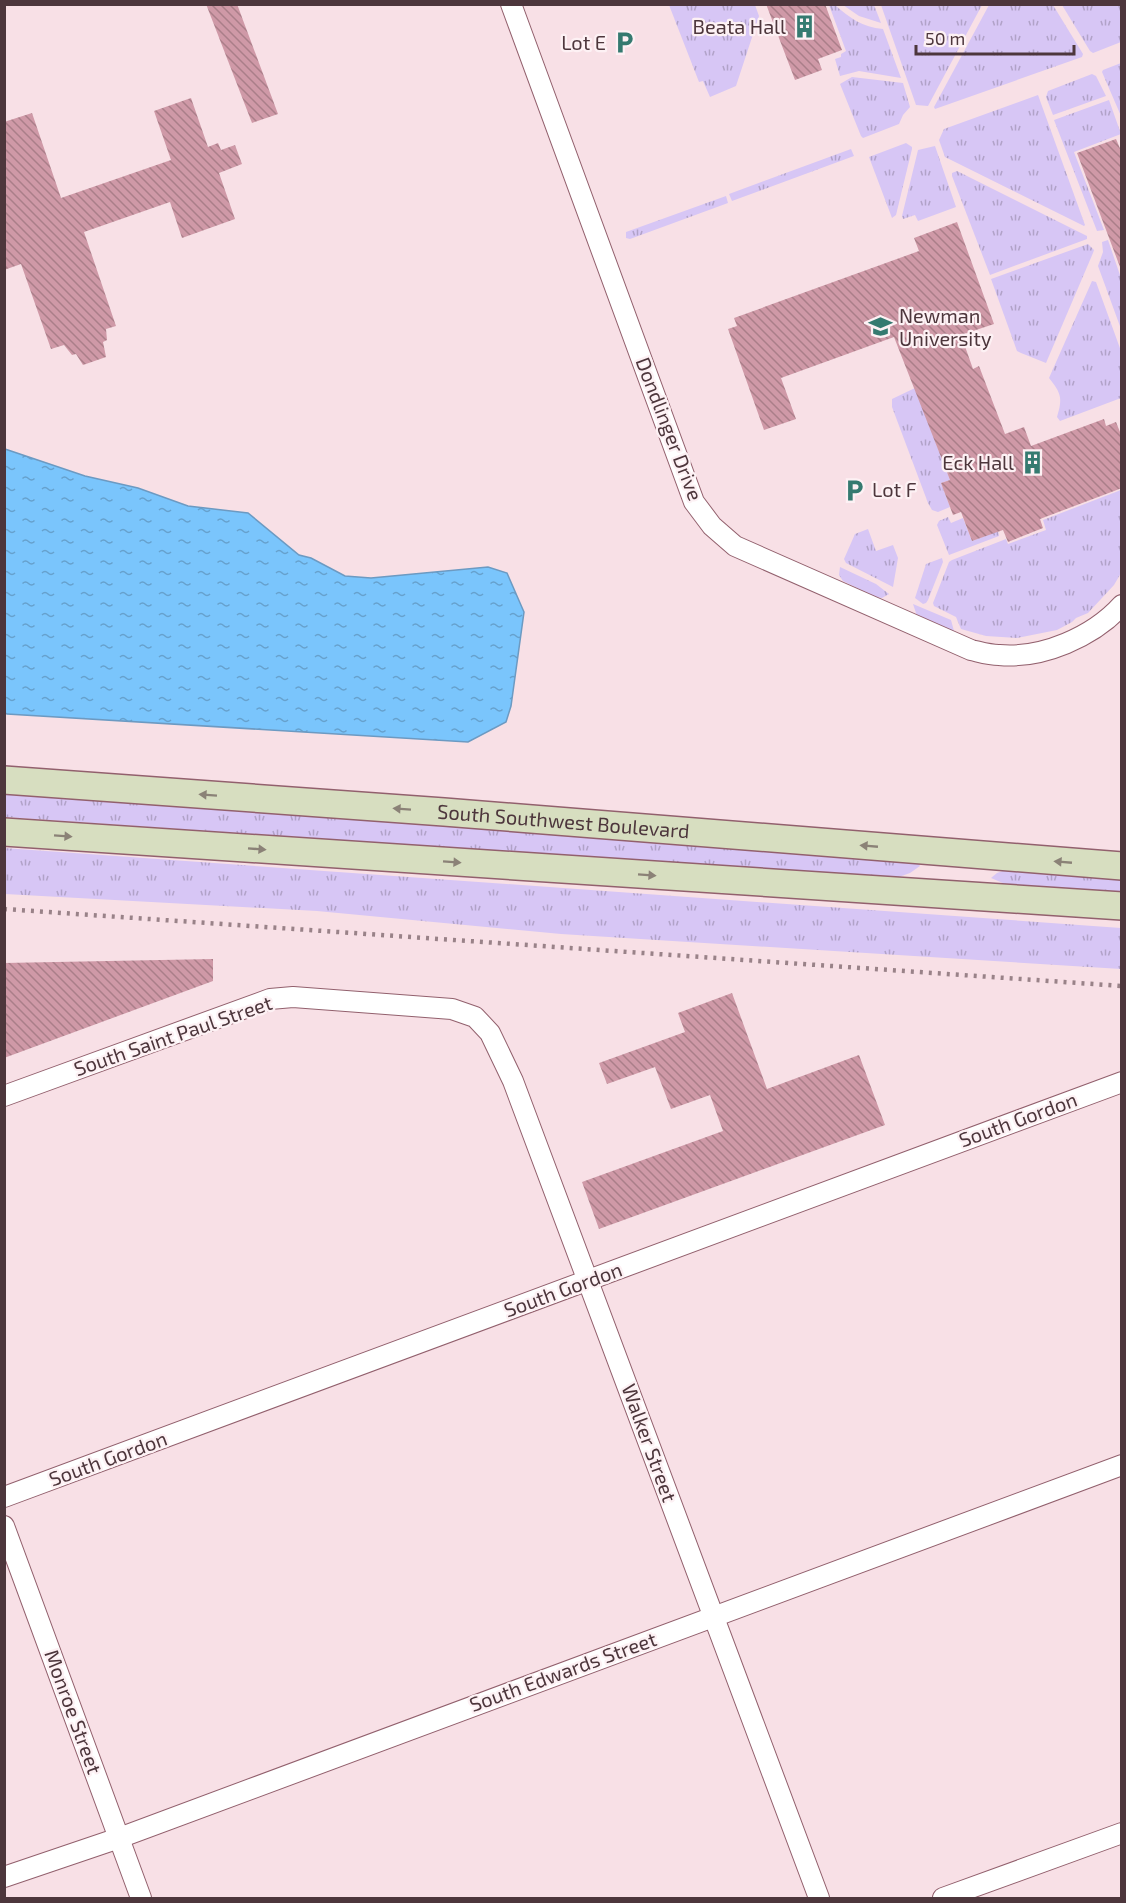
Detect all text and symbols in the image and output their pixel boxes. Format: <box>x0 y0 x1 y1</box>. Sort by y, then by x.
place label: Beata Hall <box>693 14 786 38</box>
building icon: Beata Hall <box>791 14 817 40</box>
scale bar <box>916 18 1074 56</box>
text: 50 m <box>925 27 965 49</box>
place label: Lot E <box>561 30 606 54</box>
parking icon: Lot E <box>611 30 637 56</box>
place label: Newman University <box>899 303 992 350</box>
school or university icon: Newman University <box>868 314 894 340</box>
street label: Dondlinger Drive <box>632 354 708 504</box>
place label: Eck Hall <box>942 450 1014 474</box>
building icon: Eck Hall <box>1019 450 1045 476</box>
parking icon: Lot F <box>841 477 867 503</box>
place label: Lot F <box>872 477 917 501</box>
one-way arrow <box>198 790 217 799</box>
street label: South Southwest Boulevard <box>437 799 691 843</box>
one-way arrow <box>393 804 412 813</box>
one-way arrow <box>53 832 72 841</box>
one-way arrow <box>859 841 878 851</box>
one-way arrow <box>248 844 267 854</box>
one-way arrow <box>443 857 462 867</box>
one-way arrow <box>1054 857 1073 866</box>
one-way arrow <box>637 870 656 880</box>
street label: South Saint Paul Street <box>70 990 275 1080</box>
street label: South Gordon <box>955 1087 1080 1152</box>
street label: South Gordon <box>500 1257 625 1322</box>
street label: Walker Street <box>617 1380 683 1505</box>
street label: South Gordon <box>45 1426 170 1491</box>
street label: South Edwards Street <box>466 1626 660 1716</box>
street label: Monroe Street <box>40 1646 108 1777</box>

